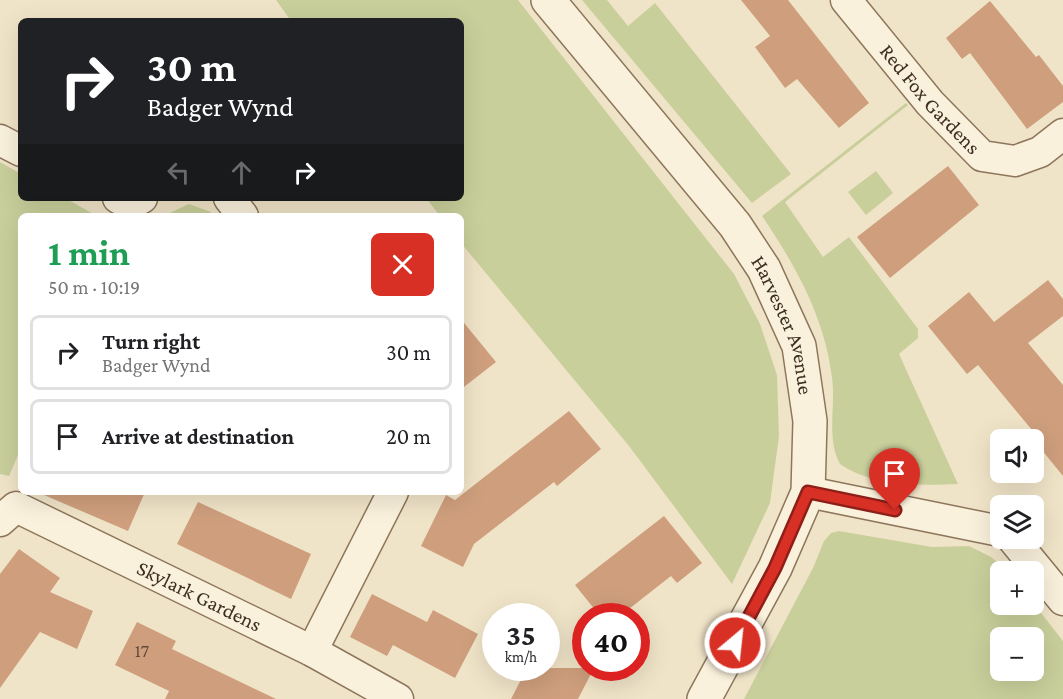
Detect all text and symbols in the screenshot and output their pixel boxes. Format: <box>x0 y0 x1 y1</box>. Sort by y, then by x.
street label: Red Fox Gardens <box>875 39 985 159</box>
icon: right <box>48 42 126 120</box>
text: 30 m <box>147 43 237 90</box>
text: Badger Wynd <box>147 92 294 122</box>
icon: left <box>162 156 195 189</box>
icon: ahead <box>225 156 258 189</box>
icon: right <box>288 156 321 189</box>
text: 1 min <box>48 233 130 273</box>
button: close <box>371 233 434 296</box>
street label: Harvester Avenue <box>746 251 818 396</box>
text: 50 m · 10:19 <box>48 276 140 298</box>
text: Turn right <box>102 329 200 354</box>
icon: right <box>51 336 84 369</box>
text: 30 m <box>386 340 431 365</box>
text: Badger Wynd <box>102 354 211 376</box>
icon: arrive <box>51 420 84 453</box>
text: Arrive at destination <box>102 424 294 449</box>
text: 20 m <box>386 424 431 449</box>
map controls <box>990 429 1044 681</box>
button: sound <box>990 429 1044 483</box>
pin <box>869 448 920 510</box>
icon: arrive <box>878 457 911 490</box>
button: layers <box>990 495 1044 549</box>
street label: Skylark Gardens <box>133 556 265 637</box>
button: + <box>990 561 1044 615</box>
speed limit sign: 40 <box>572 603 650 681</box>
position arrow <box>703 611 767 675</box>
text: 35 <box>506 618 536 651</box>
button: − <box>990 627 1044 681</box>
house number: 17 <box>135 641 149 661</box>
text: km/h <box>505 649 537 665</box>

